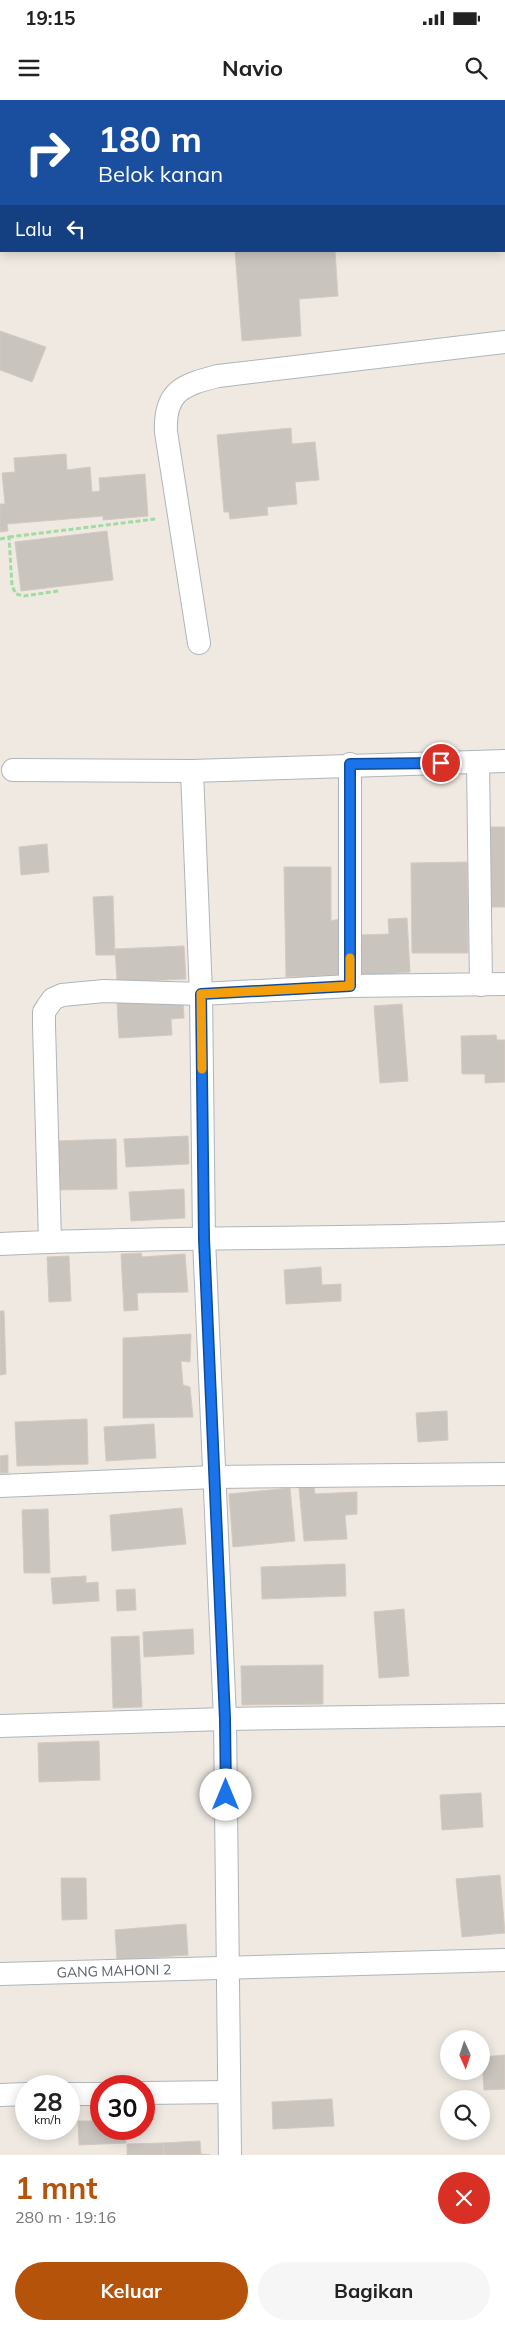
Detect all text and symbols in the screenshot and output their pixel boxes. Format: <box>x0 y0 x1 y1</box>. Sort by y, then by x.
text: 19:15 <box>25 6 75 30</box>
icon: menu <box>15 54 43 82</box>
text: Navio <box>222 54 283 82</box>
icon: search <box>462 54 490 82</box>
text: 180 m <box>98 117 202 161</box>
icon: right <box>15 120 80 185</box>
text: Belok kanan <box>98 160 223 188</box>
icon: left <box>62 215 90 243</box>
text: Lalu <box>15 217 52 241</box>
pin <box>420 742 462 784</box>
icon: arrive <box>427 749 455 777</box>
position arrow <box>199 1768 251 1820</box>
street label: GANG MAHONI 2 <box>56 1960 172 1981</box>
north arrow <box>440 2030 490 2080</box>
map controls <box>440 2030 490 2140</box>
speed limit sign: 30 <box>90 2075 155 2140</box>
text: 28 <box>32 2086 63 2117</box>
button: search <box>440 2090 490 2140</box>
text: km/h <box>34 2112 61 2127</box>
text: 1 mnt <box>15 2169 98 2207</box>
button: close <box>438 2172 490 2224</box>
text: 280 m · 19:16 <box>15 2207 116 2227</box>
button: Keluar <box>15 2262 248 2320</box>
button: Bagikan <box>258 2262 490 2320</box>

